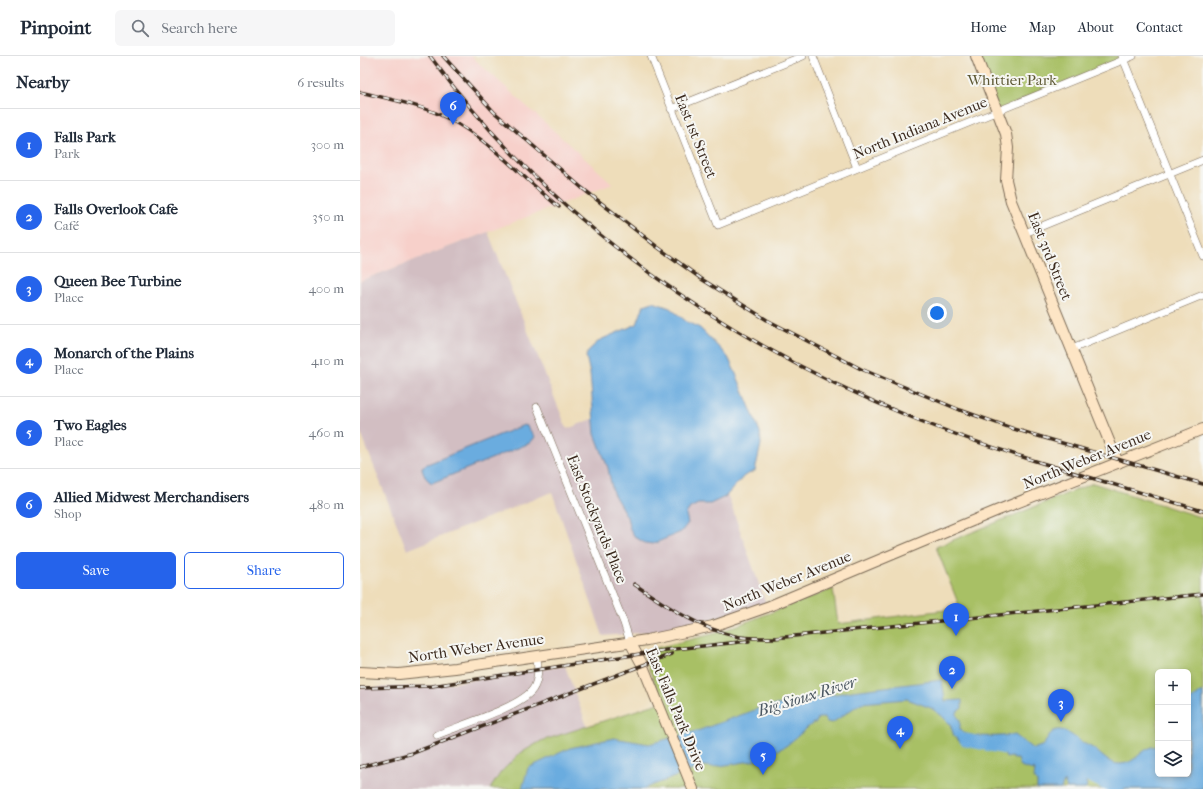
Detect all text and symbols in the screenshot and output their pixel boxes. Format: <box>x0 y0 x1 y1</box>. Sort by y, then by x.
search box <box>115 10 395 46</box>
text: Pinpoint <box>20 17 91 39</box>
icon: search <box>129 17 151 39</box>
text: Search here <box>161 19 237 37</box>
text: Home <box>970 19 1007 36</box>
text: Map <box>1029 19 1056 36</box>
text: About <box>1078 19 1114 36</box>
text: Contact <box>1136 19 1183 36</box>
park label: Whittier Park <box>966 71 1057 89</box>
text: Nearby <box>16 72 70 92</box>
text: 6 results <box>297 75 344 90</box>
street label: East 1st Street <box>671 91 721 181</box>
pin: 6 <box>440 92 466 125</box>
street label: North Indiana Avenue <box>850 93 990 163</box>
text: Falls Park <box>54 128 116 146</box>
text: 1 <box>27 137 31 152</box>
text: 300 m <box>311 137 344 152</box>
text: Park <box>54 146 80 161</box>
text: Falls Overlook Cafe <box>54 200 178 218</box>
text: 2 <box>26 209 32 224</box>
text: 350 m <box>312 209 344 224</box>
street label: East 3rd Street <box>1024 209 1076 303</box>
text: Café <box>54 218 79 233</box>
text: Queen Bee Turbine <box>54 272 181 290</box>
text: 3 <box>26 281 32 296</box>
text: 400 m <box>308 281 344 296</box>
text: Place <box>54 290 84 305</box>
your location <box>927 303 947 323</box>
text: Monarch of the Plains <box>54 344 194 362</box>
text: 4 <box>25 353 33 368</box>
text: 410 m <box>311 353 344 368</box>
text: Place <box>54 362 84 377</box>
text: Two Eagles <box>54 416 127 434</box>
text: 5 <box>26 425 32 440</box>
text: 460 m <box>309 425 344 440</box>
street label: North Weber Avenue <box>1020 425 1154 493</box>
text: Place <box>54 434 84 449</box>
street label: East Stockyards Place <box>563 452 631 587</box>
text: Allied Midwest Merchandisers <box>54 488 249 506</box>
text: 6 <box>25 497 33 512</box>
text: 480 m <box>309 497 344 512</box>
text: Shop <box>54 506 82 521</box>
street label: North Weber Avenue <box>720 547 854 615</box>
button: Save <box>16 552 176 589</box>
button: Share <box>184 552 344 589</box>
pin: 1 <box>943 603 969 636</box>
street label: North Weber Avenue <box>407 630 545 666</box>
street label: East Falls Park Drive <box>642 645 710 774</box>
pin: 2 <box>939 656 965 689</box>
map controls <box>1155 669 1191 777</box>
button: + <box>1155 669 1191 705</box>
water label: Big Sioux River <box>754 671 861 720</box>
pin: 3 <box>1048 689 1074 722</box>
button: − <box>1155 705 1191 741</box>
pin: 4 <box>887 716 913 749</box>
button: layers <box>1155 741 1191 777</box>
pin: 5 <box>750 742 776 775</box>

